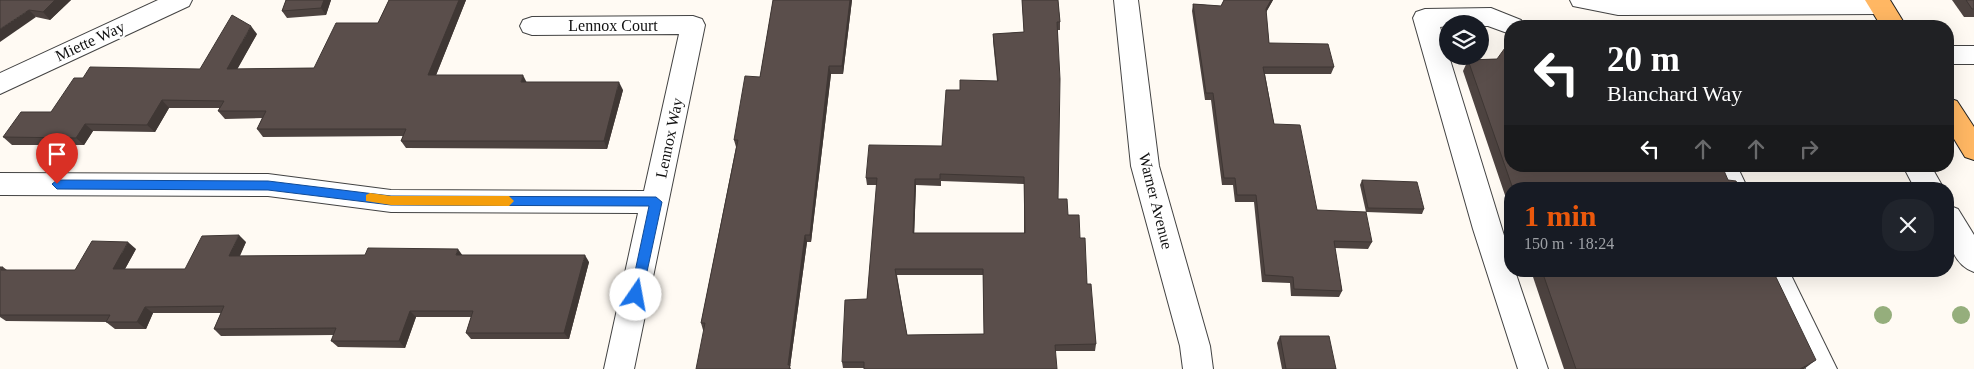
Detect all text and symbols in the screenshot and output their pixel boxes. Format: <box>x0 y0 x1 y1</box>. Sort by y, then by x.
map controls <box>1439 15 1489 65</box>
button: layers <box>1439 15 1489 65</box>
street label: Lennox Court <box>568 17 658 34</box>
street label: Miette Way <box>53 18 128 65</box>
icon: left <box>1524 40 1589 105</box>
text: 20 m <box>1607 40 1680 79</box>
text: Blanchard Way <box>1607 81 1742 106</box>
street label: Lennox Way <box>652 96 687 180</box>
pin <box>36 133 78 184</box>
icon: left <box>1636 135 1664 163</box>
icon: ahead <box>1689 135 1717 163</box>
icon: ahead <box>1742 135 1770 163</box>
icon: right <box>1795 135 1823 163</box>
icon: arrive <box>43 140 71 168</box>
street label: Warner Avenue <box>1136 151 1176 251</box>
text: 1 min <box>1524 199 1597 232</box>
button: close <box>1882 199 1934 251</box>
text: 150 m · 18:24 <box>1524 235 1614 252</box>
position arrow <box>609 268 661 320</box>

